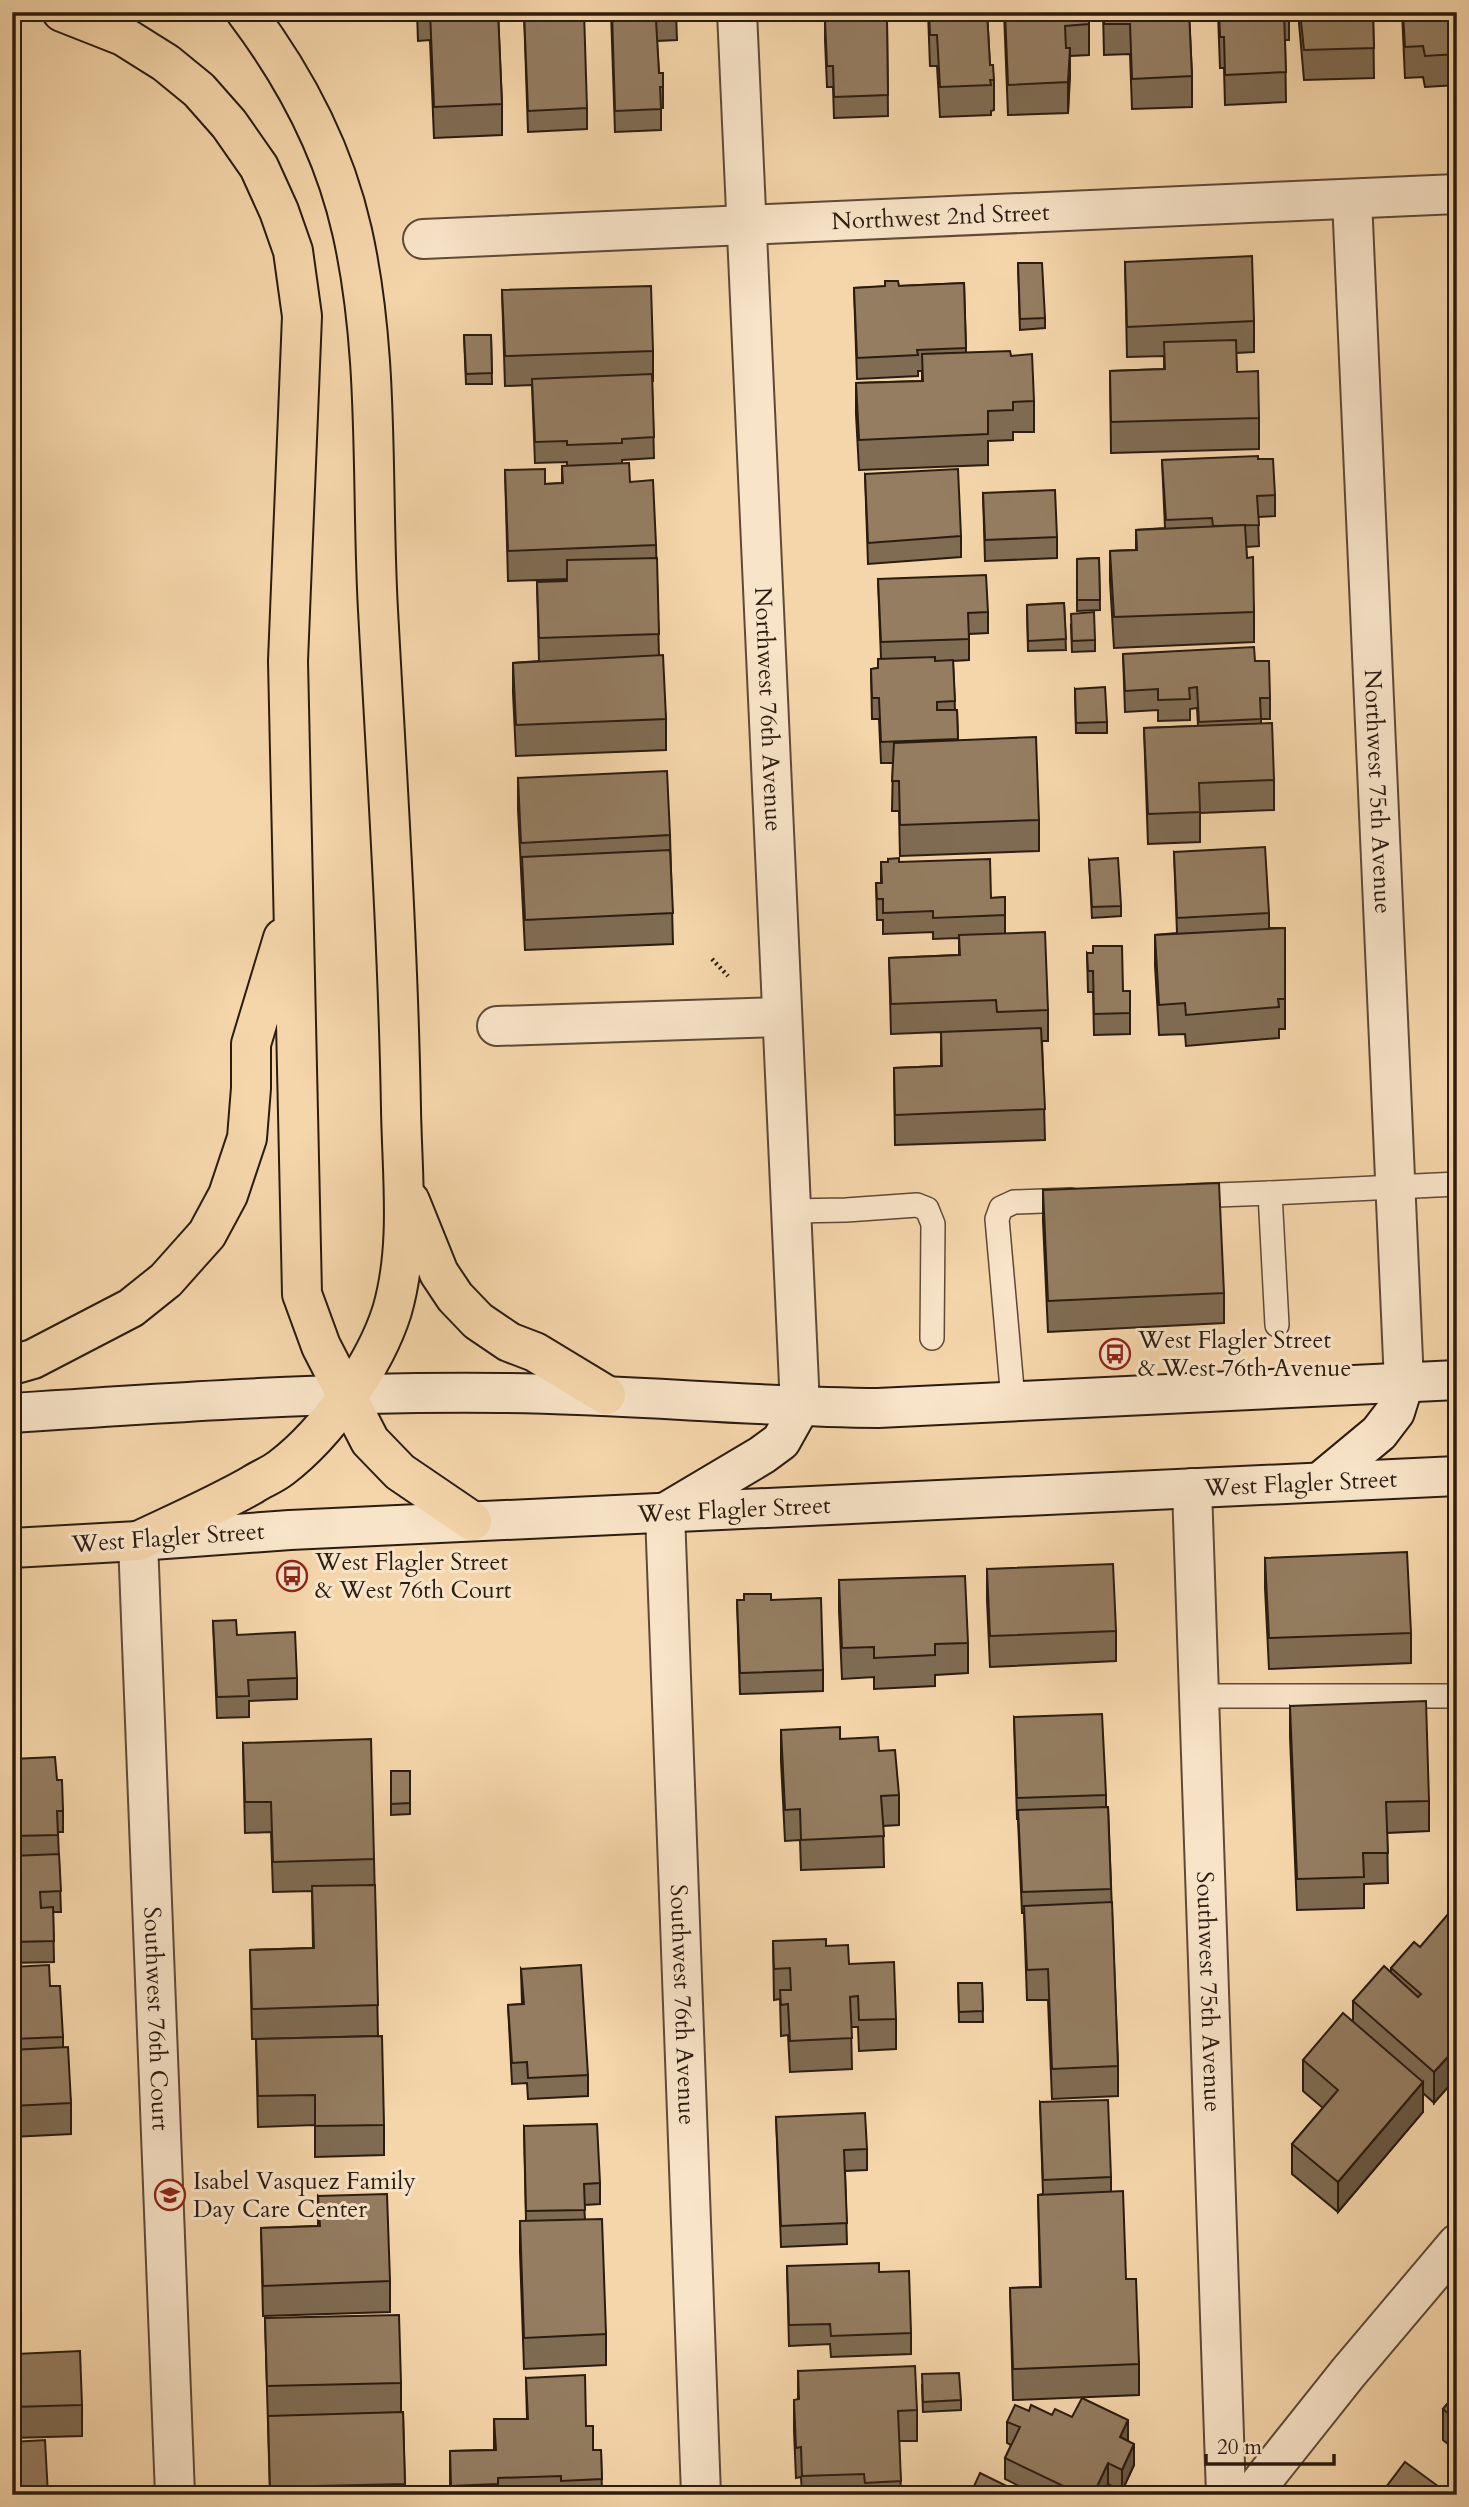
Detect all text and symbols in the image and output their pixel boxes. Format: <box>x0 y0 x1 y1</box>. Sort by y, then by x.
street label: Northwest 2nd Street <box>831 195 1051 238</box>
street label: Northwest 76th Avenue <box>746 586 790 832</box>
street label: Northwest 75th Avenue <box>1356 668 1400 914</box>
place label: West Flagler Street & West 76th Avenue <box>1137 1324 1351 1385</box>
bus stop icon: West Flagler Street & West 76th Avenue <box>1098 1337 1132 1371</box>
street label: West Flagler Street <box>1202 1462 1398 1504</box>
street label: West Flagler Street <box>636 1488 832 1530</box>
street label: West Flagler Street <box>70 1515 266 1561</box>
place label: West Flagler Street & West 76th Court <box>314 1546 512 1607</box>
bus stop icon: West Flagler Street & West 76th Court <box>275 1559 309 1593</box>
street label: Southwest 75th Avenue <box>1188 1871 1230 2113</box>
street label: Southwest 76th Avenue <box>662 1884 704 2126</box>
street label: Southwest 76th Court <box>136 1906 177 2132</box>
place label: Isabel Vasquez Family Day Care Center <box>193 2165 416 2226</box>
school or university icon: Isabel Vasquez Family Day Care Center <box>153 2178 187 2212</box>
scale bar <box>1206 2423 1334 2467</box>
text: 20 m <box>1217 2433 1262 2462</box>

